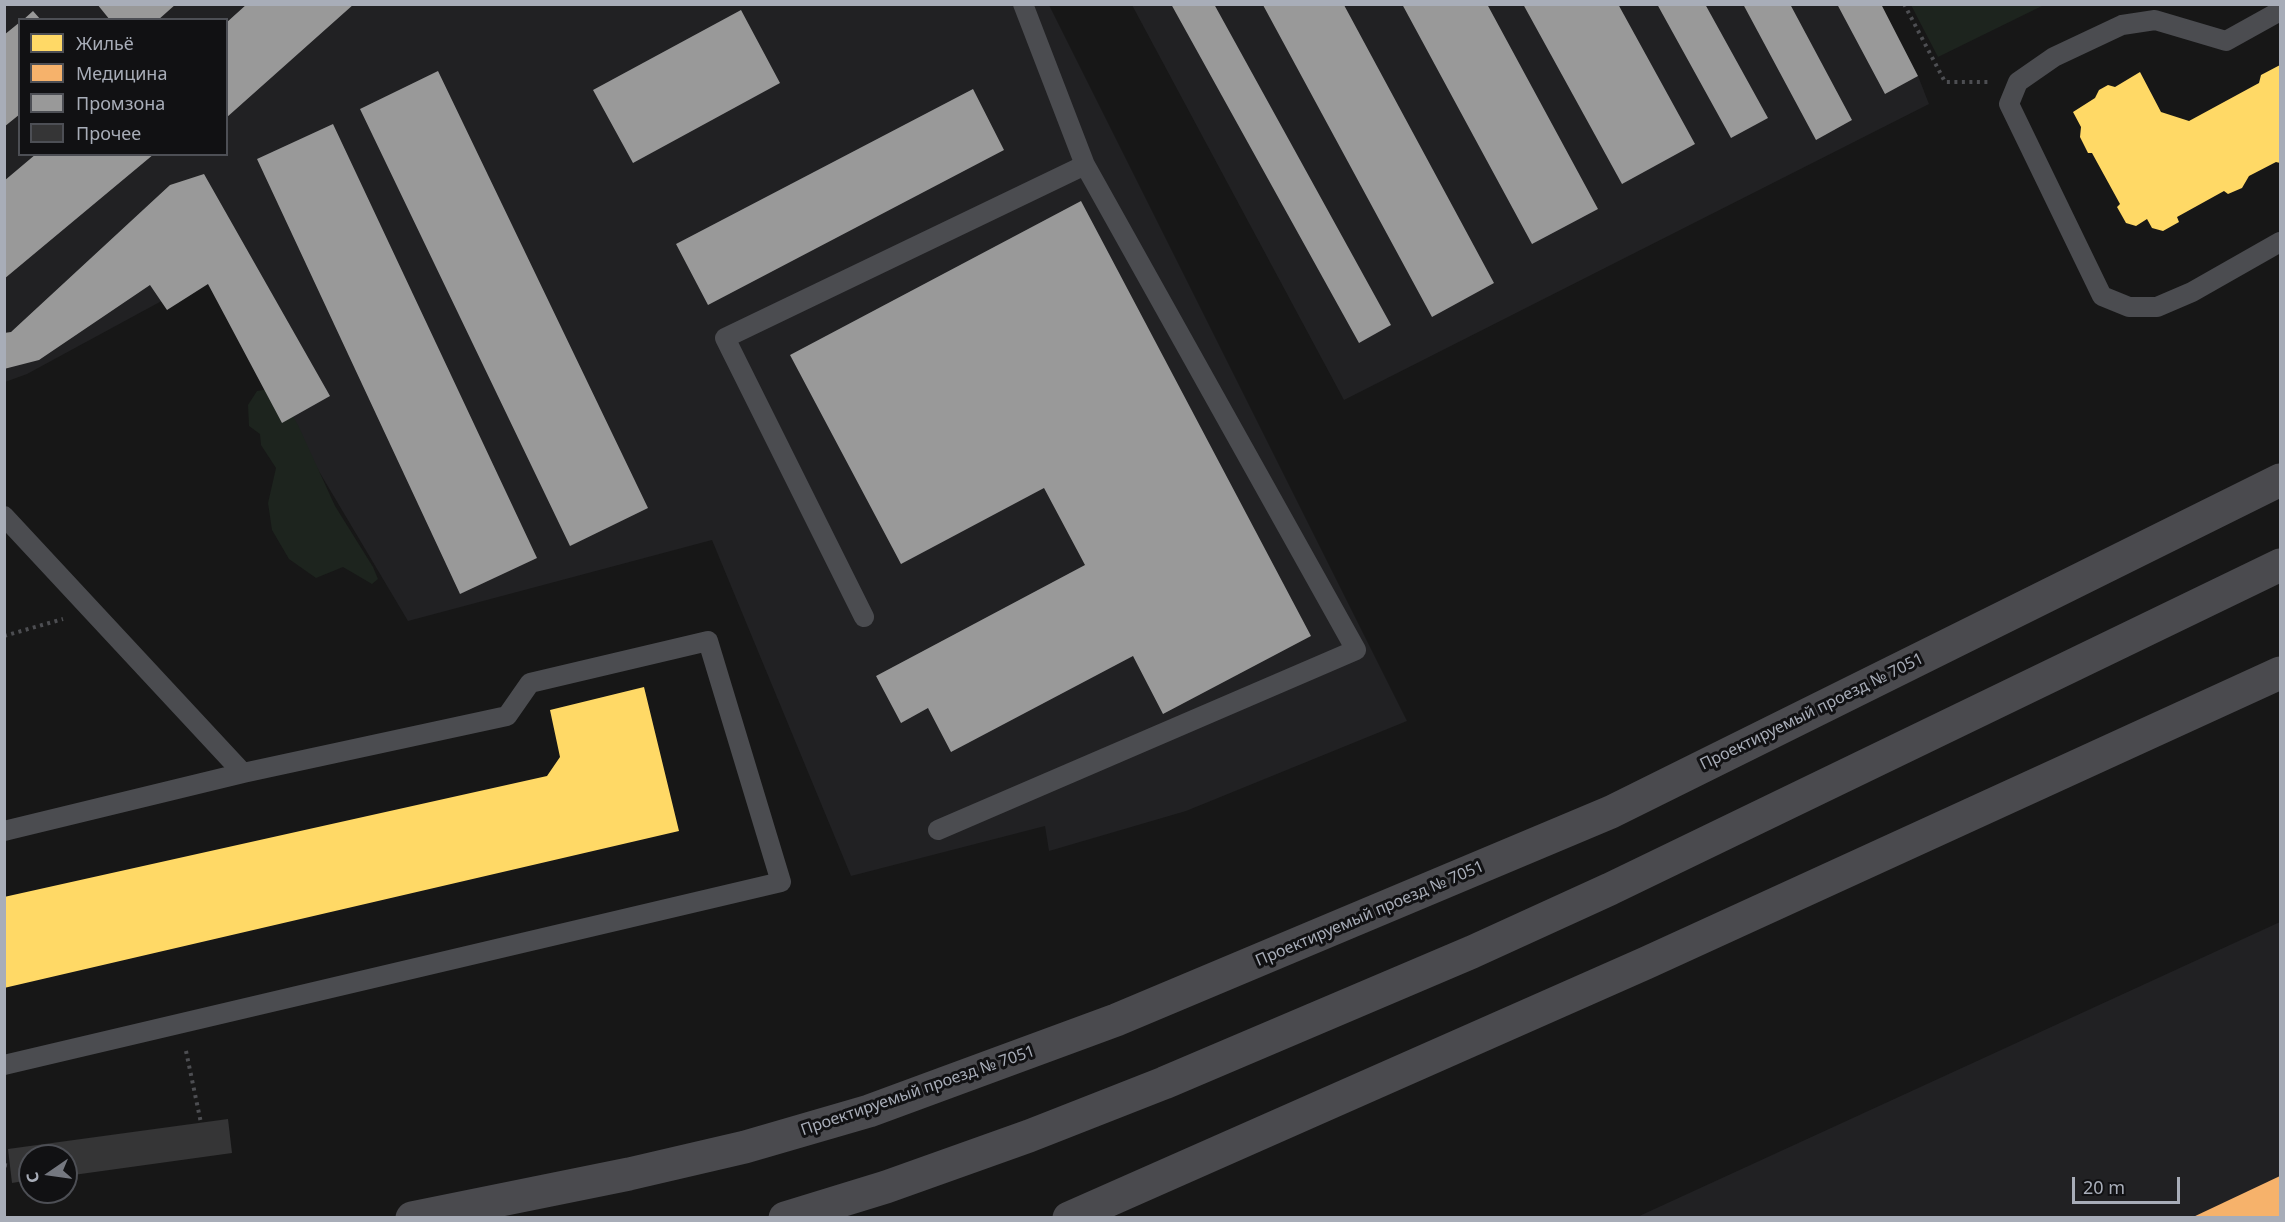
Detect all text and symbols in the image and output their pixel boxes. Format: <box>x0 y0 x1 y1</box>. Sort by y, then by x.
legend <box>18 18 228 156</box>
text: Жильё <box>76 31 134 55</box>
text: Медицина <box>76 61 167 85</box>
text: Промзона <box>76 91 165 115</box>
text: Прочее <box>76 121 141 145</box>
street label: Проектируемый проезд № 7051 <box>1697 649 1927 775</box>
street label: Проектируемый проезд № 7051 <box>1253 857 1487 971</box>
street label: Проектируемый проезд № 7051 <box>798 1042 1038 1140</box>
north arrow <box>18 1144 78 1204</box>
scale bar <box>2075 1165 2183 1203</box>
text: С <box>21 1170 44 1185</box>
text: 20 m <box>2083 1175 2125 1199</box>

